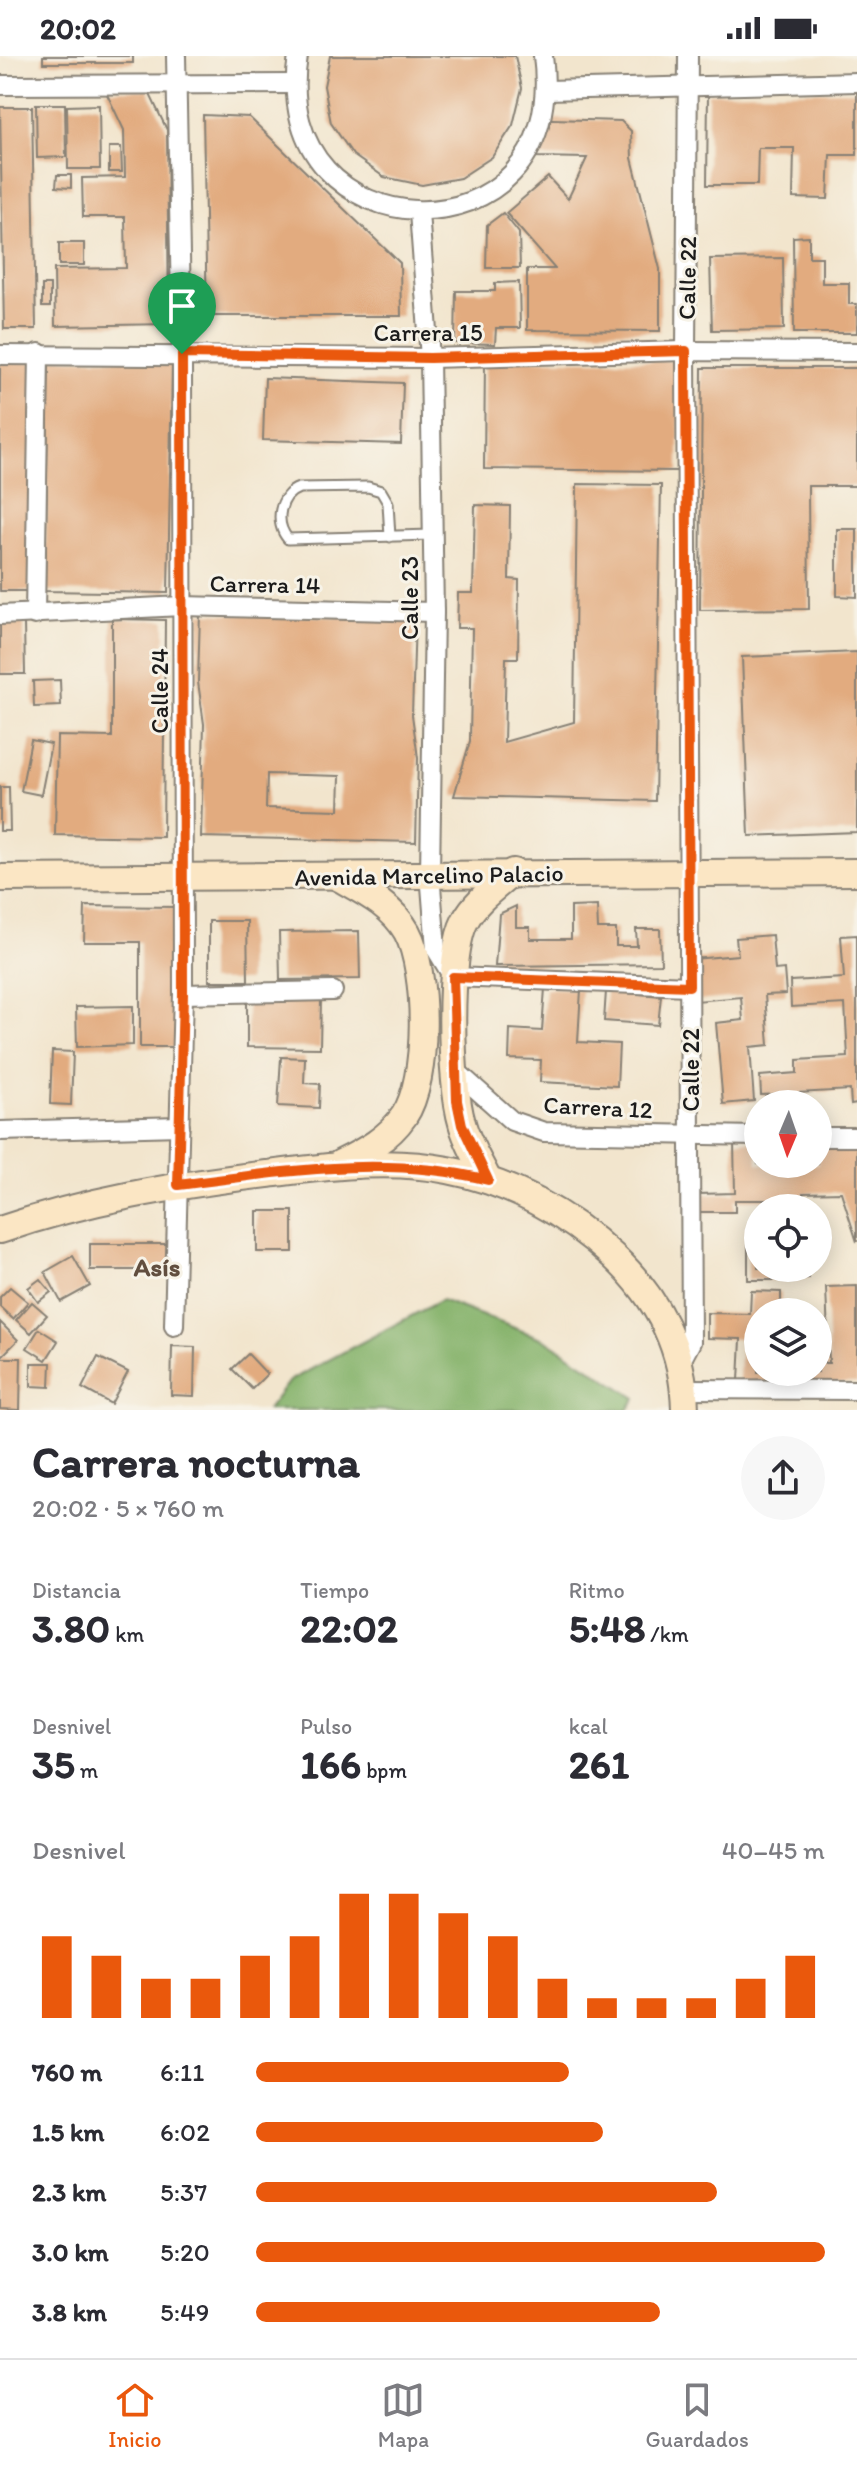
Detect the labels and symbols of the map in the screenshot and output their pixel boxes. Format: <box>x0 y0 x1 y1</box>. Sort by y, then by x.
street label: Calle 22 <box>672 236 702 320</box>
pin <box>148 272 216 354</box>
street label: Carrera 15 <box>373 318 483 347</box>
street label: Calle 23 <box>395 556 424 640</box>
street label: Carrera 14 <box>209 569 321 599</box>
street label: Calle 24 <box>145 648 174 734</box>
street label: Avenida Marcelino Palacio <box>294 858 564 892</box>
street label: Calle 22 <box>676 1028 705 1112</box>
street label: Carrera 12 <box>543 1090 654 1124</box>
north arrow <box>744 1090 832 1178</box>
district label: Asís <box>133 1251 180 1283</box>

